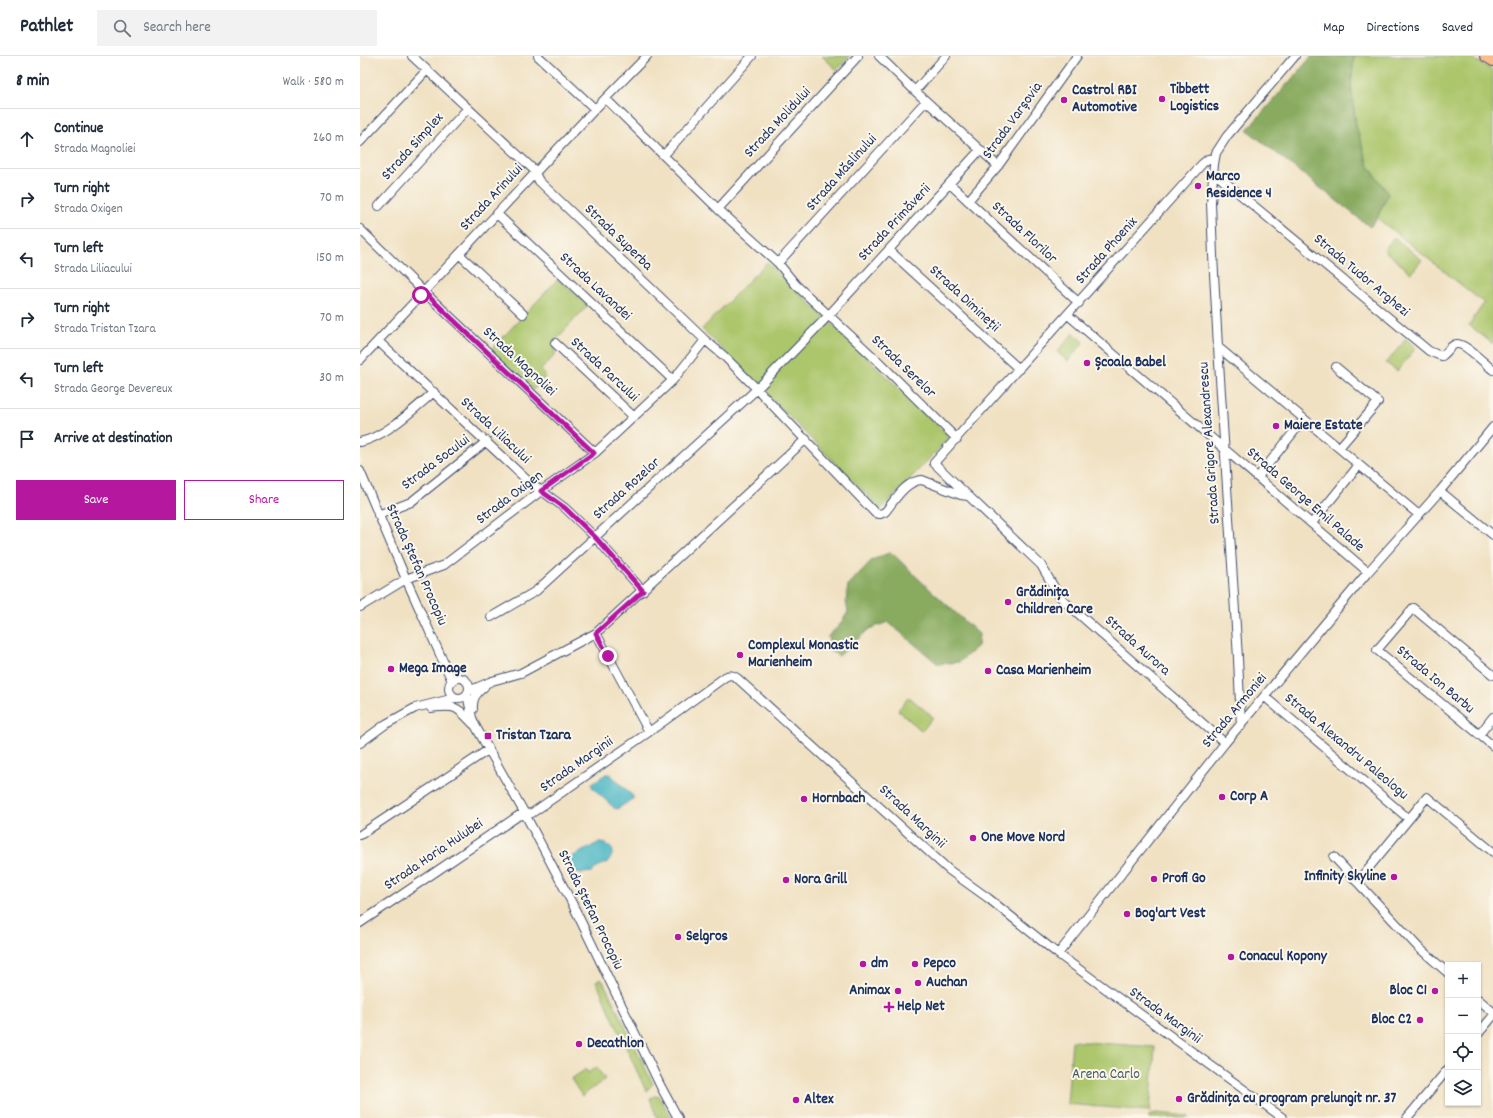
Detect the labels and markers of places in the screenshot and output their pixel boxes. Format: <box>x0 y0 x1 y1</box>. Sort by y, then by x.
place label: Tibbett Logistics <box>1170 79 1219 118</box>
place label: Castrol RBI Automotive <box>1072 80 1137 119</box>
marker: Tibbett Logistics <box>1157 94 1167 104</box>
marker: Castrol RBI Automotive <box>1059 95 1069 105</box>
place label: Marco Residence 4 <box>1206 166 1272 205</box>
marker: Marco Residence 4 <box>1193 181 1203 191</box>
place label: Școala Babel <box>1095 352 1166 374</box>
marker: Școala Babel <box>1082 358 1092 368</box>
place label: Maiere Estate <box>1284 415 1363 437</box>
marker: Maiere Estate <box>1271 421 1281 431</box>
place label: Grădinița Children Care <box>1016 582 1093 621</box>
marker: Grădinița Children Care <box>1003 597 1013 607</box>
place label: Complexul Monastic Marienheim <box>748 635 859 674</box>
marker: Complexul Monastic Marienheim <box>735 650 745 660</box>
place label: Mega Image <box>399 658 467 680</box>
place label: Casa Marienheim <box>996 660 1091 682</box>
marker: Mega Image <box>386 664 396 674</box>
marker: Casa Marienheim <box>983 666 993 676</box>
place label: Tristan Tzara <box>496 725 572 747</box>
marker: Tristan Tzara <box>483 731 493 741</box>
place label: Corp A <box>1230 786 1268 808</box>
place label: Hornbach <box>812 788 865 810</box>
marker: Corp A <box>1217 792 1227 802</box>
marker: Hornbach <box>799 794 809 804</box>
place label: One Move Nord <box>981 827 1065 849</box>
marker: One Move Nord <box>968 833 978 843</box>
place label: Infinity Skyline <box>1304 866 1386 888</box>
place label: Profi Go <box>1162 868 1206 890</box>
place label: Nora Grill <box>794 869 848 891</box>
marker: Infinity Skyline <box>1389 872 1399 882</box>
marker: Profi Go <box>1149 874 1159 884</box>
marker: Nora Grill <box>781 875 791 885</box>
place label: Bog'art Vest <box>1135 903 1206 925</box>
marker: Bog'art Vest <box>1122 909 1132 919</box>
place label: Selgros <box>686 926 728 948</box>
marker: Selgros <box>673 932 683 942</box>
place label: Conacul Kopony <box>1239 946 1328 968</box>
marker: Conacul Kopony <box>1226 952 1236 962</box>
place label: dm <box>871 953 888 975</box>
place label: Pepco <box>923 953 956 975</box>
marker: dm <box>858 959 868 969</box>
marker: Pepco <box>910 959 920 969</box>
place label: Auchan <box>926 972 968 994</box>
marker: Auchan <box>913 978 923 988</box>
place label: Animax <box>849 980 890 1002</box>
place label: Bloc C1 <box>1389 980 1427 1002</box>
marker: Animax <box>893 986 903 996</box>
marker: Bloc C1 <box>1430 986 1440 996</box>
place label: Help Net <box>897 996 945 1018</box>
marker: Help Net <box>884 1002 894 1012</box>
place label: Bloc C2 <box>1371 1009 1412 1031</box>
marker: Bloc C2 <box>1415 1015 1425 1025</box>
place label: Decathlon <box>587 1033 644 1055</box>
marker: Decathlon <box>574 1039 584 1049</box>
place label: Grădinița cu program prelungit nr. 37 <box>1187 1088 1396 1110</box>
place label: Altex <box>804 1089 834 1111</box>
marker: Grădinița cu program prelungit nr. 37 <box>1174 1094 1184 1104</box>
marker: Altex <box>791 1095 801 1105</box>

